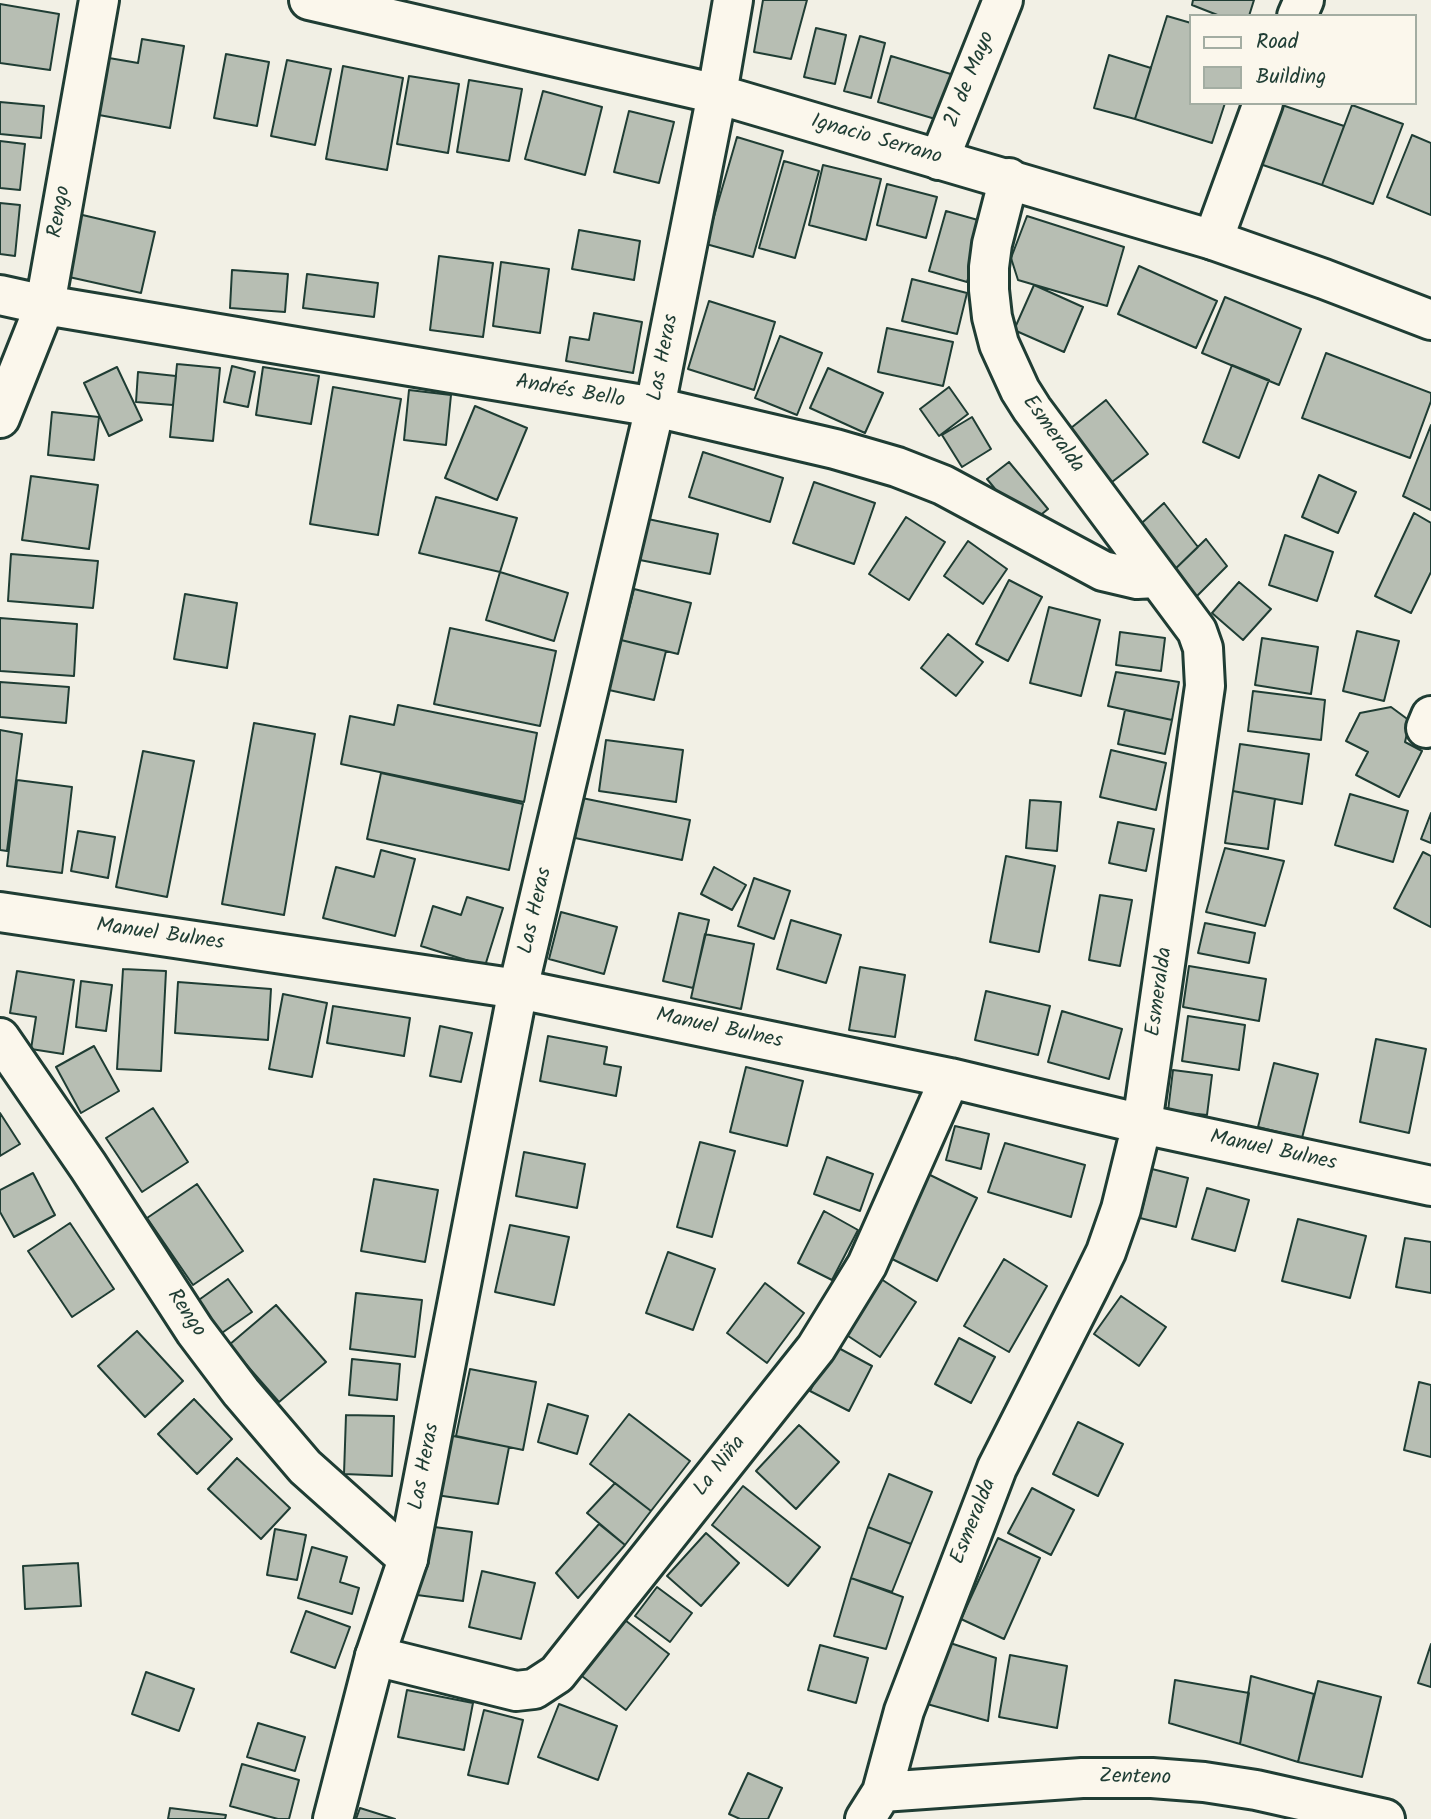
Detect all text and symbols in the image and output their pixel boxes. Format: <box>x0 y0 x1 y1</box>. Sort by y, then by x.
legend <box>1190 14 1417 105</box>
text: Road <box>1256 26 1298 59</box>
street label: 21 de Mayo <box>940 28 1002 132</box>
text: Building <box>1256 61 1326 94</box>
street label: Ignacio Serrano <box>808 110 944 172</box>
street label: Rengo <box>44 184 78 240</box>
street label: Las Heras <box>644 312 686 404</box>
street label: Andrés Bello <box>513 371 627 415</box>
street label: Esmeralda <box>1015 391 1089 479</box>
street label: Las Heras <box>515 865 559 957</box>
street label: Manuel Bulnes <box>94 915 226 957</box>
street label: Esmeralda <box>1142 946 1180 1038</box>
street label: Manuel Bulnes <box>653 1004 785 1056</box>
street label: Manuel Bulnes <box>1207 1126 1339 1178</box>
street label: Rengo <box>160 1285 210 1343</box>
street label: Las Heras <box>405 1421 447 1513</box>
street label: La Niña <box>690 1432 752 1502</box>
street label: Esmeralda <box>947 1476 1003 1568</box>
street label: Zenteno <box>1099 1766 1171 1792</box>

